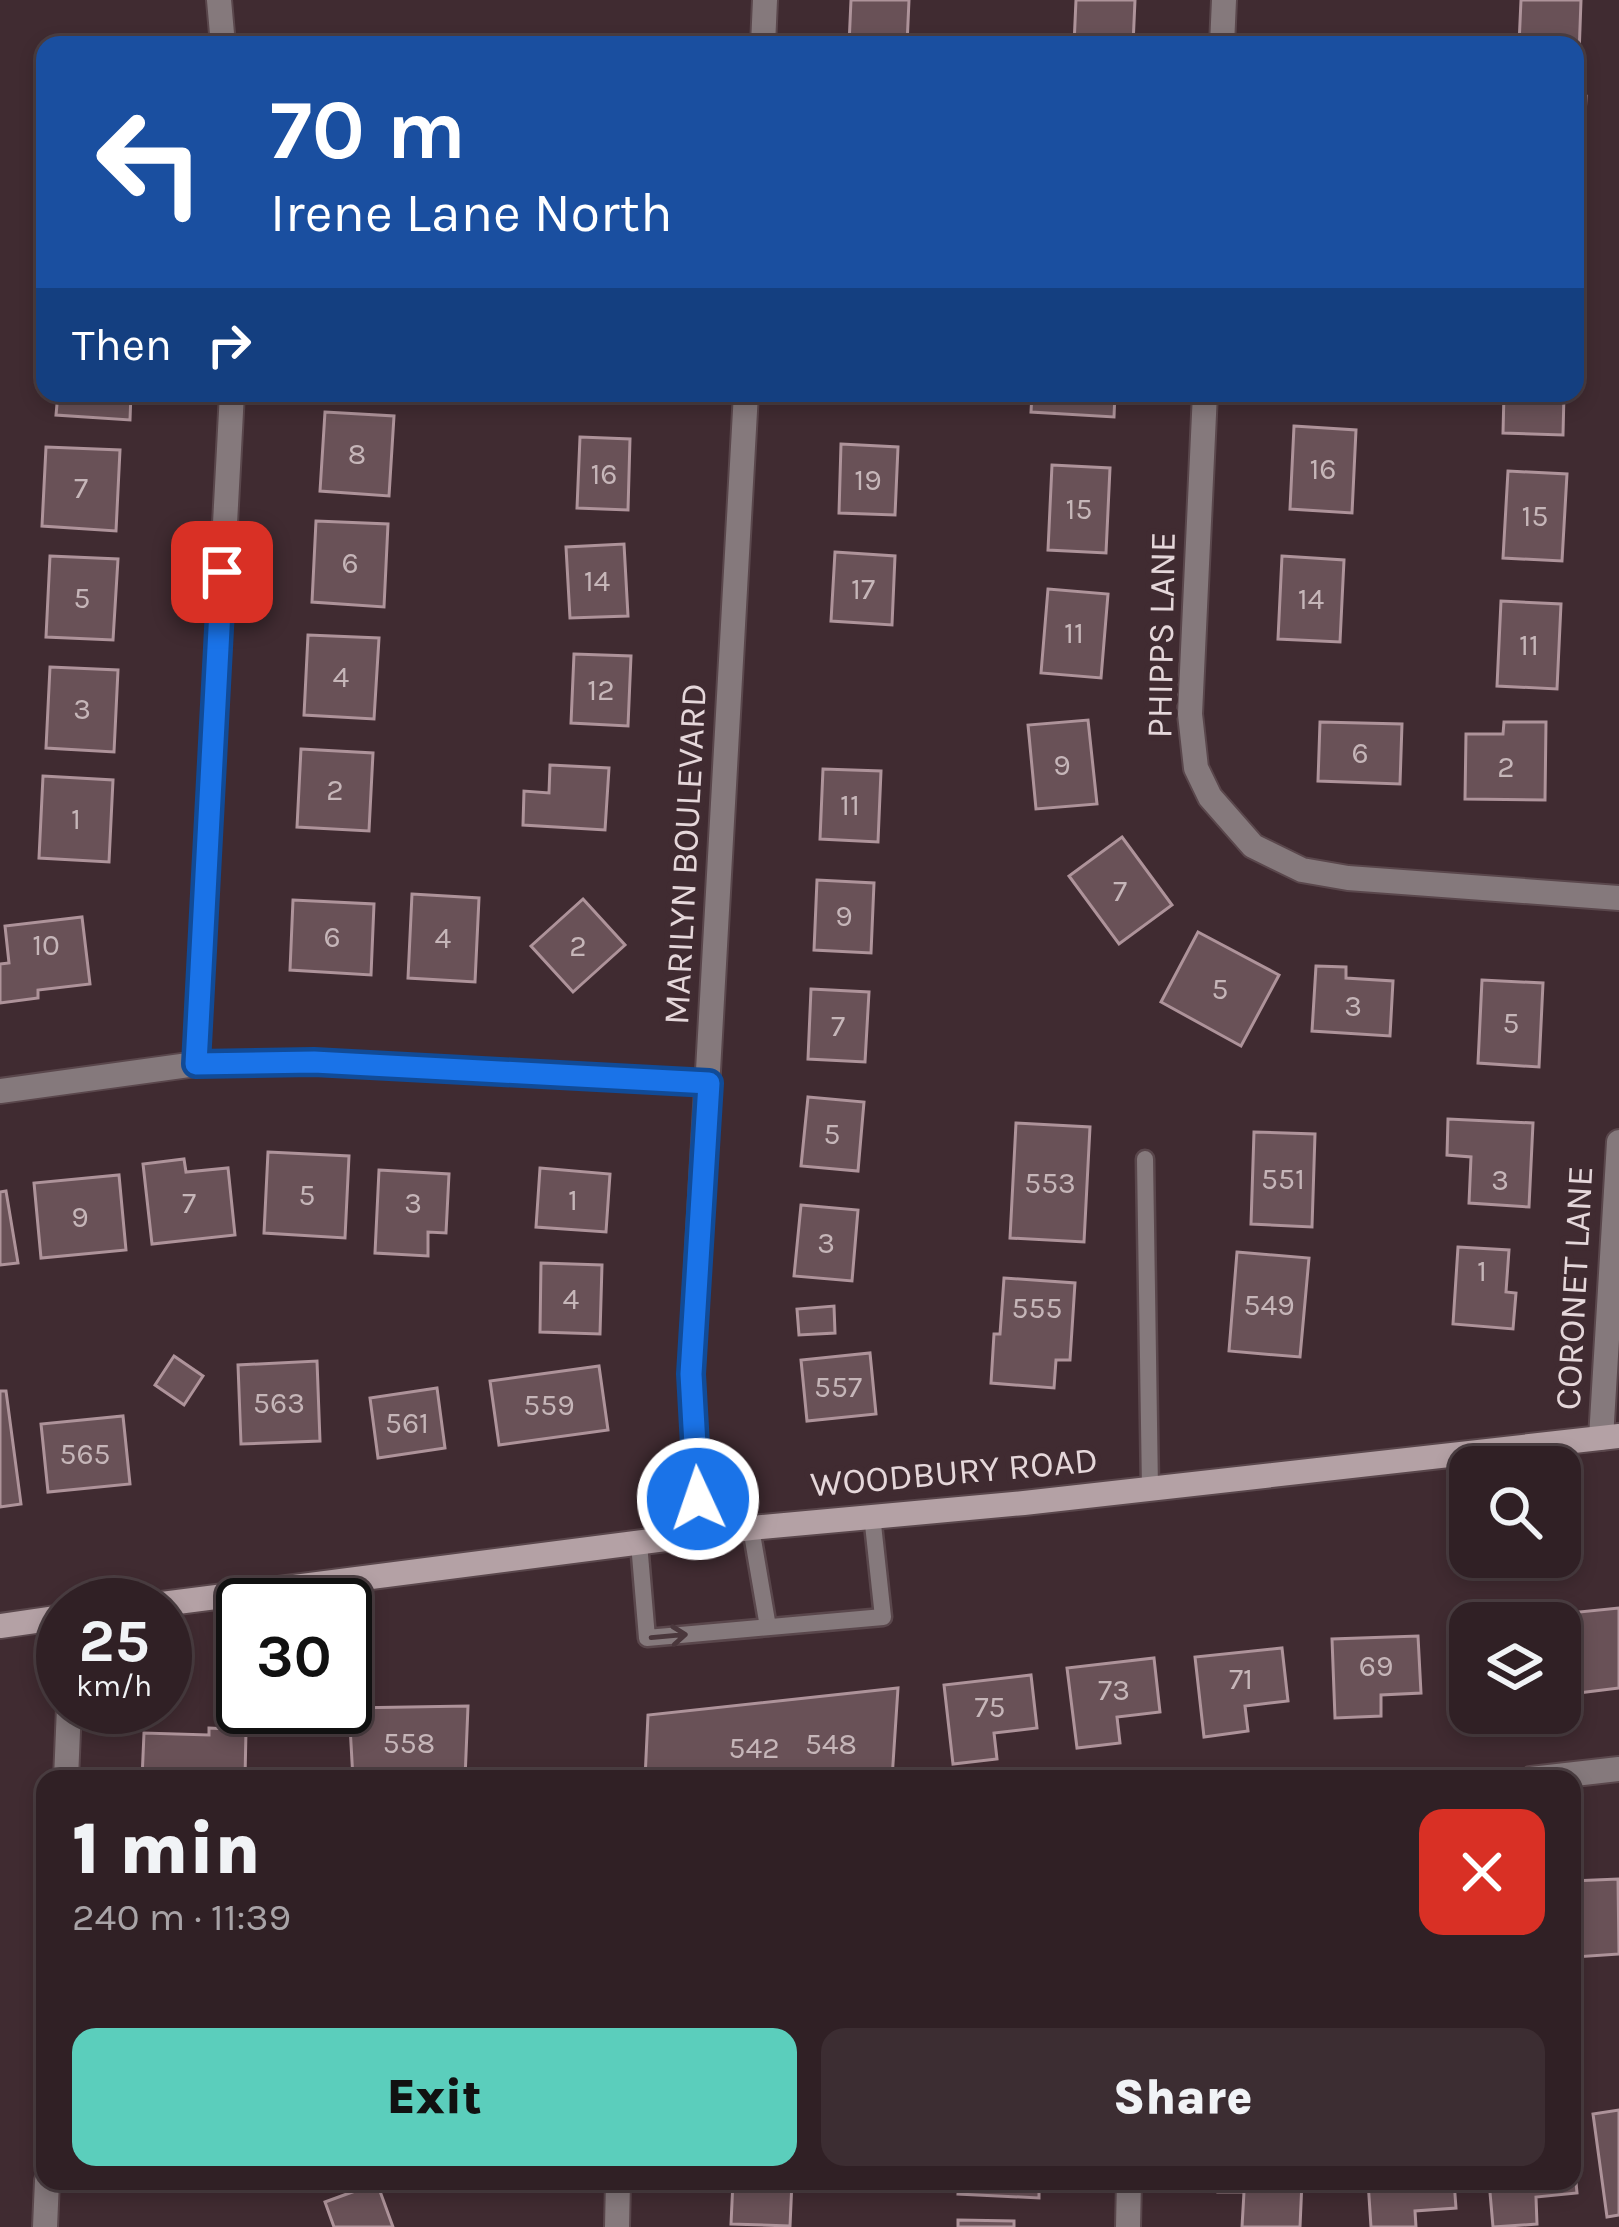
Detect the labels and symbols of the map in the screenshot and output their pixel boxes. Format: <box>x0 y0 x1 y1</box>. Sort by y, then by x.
house number: 8 <box>348 436 366 472</box>
house number: 16 <box>1309 451 1337 487</box>
house number: 16 <box>590 456 618 492</box>
house number: 19 <box>854 462 882 498</box>
house number: 7 <box>74 470 88 506</box>
house number: 15 <box>1066 491 1092 527</box>
house number: 15 <box>1522 498 1548 534</box>
pin <box>171 521 273 623</box>
street label: PHIPPS LANE <box>1138 531 1184 739</box>
house number: 6 <box>341 545 359 581</box>
house number: 14 <box>584 563 611 599</box>
house number: 17 <box>851 571 875 607</box>
house number: 5 <box>74 580 90 616</box>
house number: 14 <box>1298 581 1325 617</box>
house number: 11 <box>1064 615 1084 651</box>
house number: 11 <box>1519 627 1539 663</box>
house number: 4 <box>333 659 350 695</box>
house number: 12 <box>587 672 615 708</box>
street label: MARILYN BOULEVARD <box>655 682 715 1026</box>
house number: 3 <box>73 691 91 727</box>
house number: 6 <box>1351 735 1369 771</box>
house number: 9 <box>1053 747 1071 783</box>
house number: 2 <box>1497 749 1515 785</box>
house number: 2 <box>326 772 344 808</box>
house number: 11 <box>840 787 860 823</box>
house number: 1 <box>71 801 81 837</box>
house number: 7 <box>1113 873 1127 909</box>
house number: 9 <box>835 898 853 934</box>
house number: 6 <box>323 919 341 955</box>
house number: 4 <box>435 920 452 956</box>
house number: 10 <box>32 927 60 963</box>
house number: 2 <box>569 928 587 964</box>
house number: 5 <box>1212 971 1228 1007</box>
house number: 3 <box>1344 988 1362 1024</box>
house number: 5 <box>1503 1005 1519 1041</box>
house number: 7 <box>831 1008 845 1044</box>
house number: 5 <box>824 1116 840 1152</box>
house number: 551 <box>1261 1161 1305 1197</box>
house number: 3 <box>1491 1162 1509 1198</box>
house number: 553 <box>1024 1165 1076 1201</box>
street label: CORONET LANE <box>1547 1165 1601 1411</box>
house number: 5 <box>299 1177 315 1213</box>
house number: 1 <box>568 1182 578 1218</box>
house number: 7 <box>182 1185 196 1221</box>
house number: 3 <box>404 1185 422 1221</box>
house number: 9 <box>71 1199 89 1235</box>
house number: 3 <box>817 1225 835 1261</box>
house number: 1 <box>1477 1253 1487 1289</box>
house number: 4 <box>563 1281 580 1317</box>
house number: 549 <box>1243 1287 1295 1323</box>
house number: 555 <box>1012 1290 1062 1326</box>
house number: 557 <box>814 1369 862 1405</box>
house number: 563 <box>253 1385 305 1421</box>
house number: 559 <box>523 1387 575 1423</box>
house number: 561 <box>385 1405 429 1441</box>
house number: 565 <box>59 1436 111 1472</box>
position arrow <box>635 1436 761 1562</box>
street label: WOODBURY ROAD <box>809 1439 1099 1505</box>
speed limit sign: 30 <box>216 1578 372 1734</box>
one-way arrow <box>649 1624 688 1647</box>
house number: 69 <box>1359 1648 1393 1684</box>
house number: 71 <box>1229 1661 1253 1697</box>
house number: 73 <box>1098 1672 1130 1708</box>
house number: 75 <box>974 1689 1006 1725</box>
house number: 558 <box>383 1725 435 1761</box>
house number: 548 <box>805 1726 857 1762</box>
house number: 542 <box>728 1730 780 1766</box>

